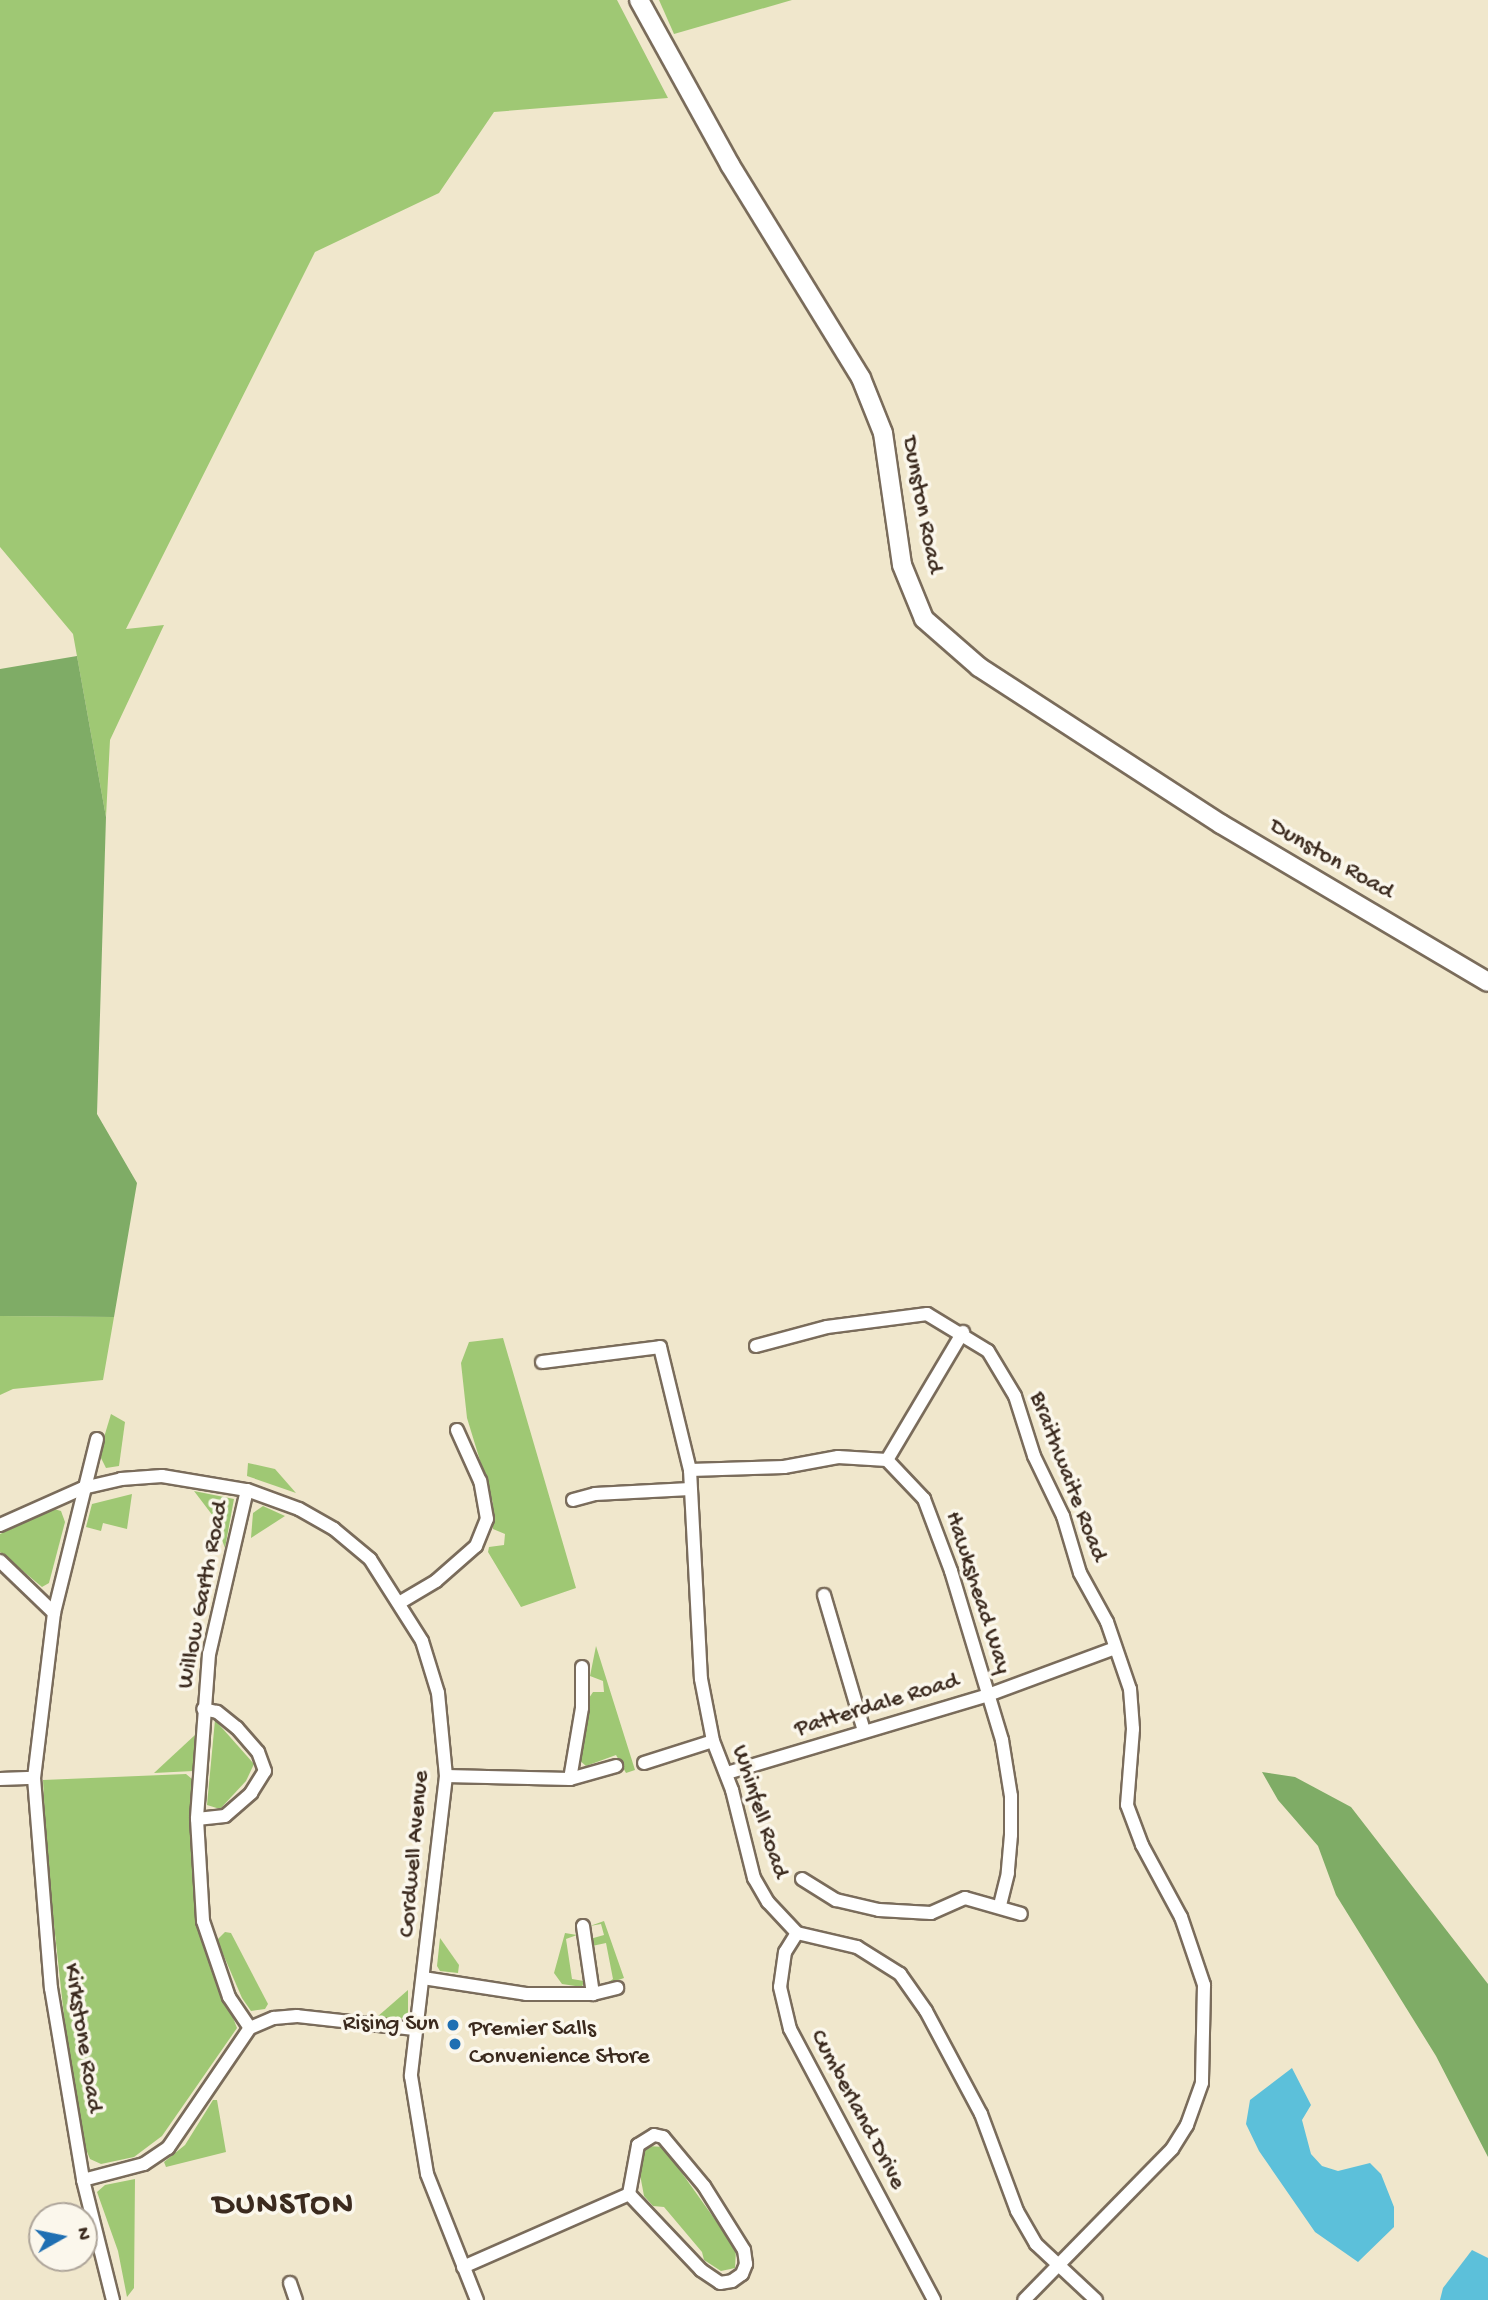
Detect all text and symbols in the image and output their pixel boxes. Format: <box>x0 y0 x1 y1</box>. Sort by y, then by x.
street label: Dunston Road <box>894 434 948 576</box>
street label: Dunston Road <box>1264 813 1398 907</box>
street label: Braithwaite Road <box>1021 1388 1113 1566</box>
street label: Willow Garth Road <box>172 1499 236 1691</box>
street label: Hawkshead Way <box>937 1508 1017 1678</box>
street label: Patterdale Road <box>791 1667 963 1745</box>
street label: Whinfell Road <box>724 1742 794 1882</box>
street label: Cordwell Avenue <box>393 1769 437 1939</box>
street label: Kirkstone Road <box>56 1961 108 2115</box>
place label: Rising Sun <box>343 2011 439 2039</box>
place label: Premier Salls Convenience Store <box>469 2016 650 2072</box>
marker: Rising Sun <box>445 2017 461 2033</box>
street label: Cumberland Drive <box>803 2025 911 2195</box>
marker: Premier Salls Convenience Store <box>447 2036 463 2052</box>
district label: DUNSTON <box>214 2187 354 2225</box>
north arrow <box>28 2202 98 2272</box>
text: N <box>70 2226 95 2242</box>

